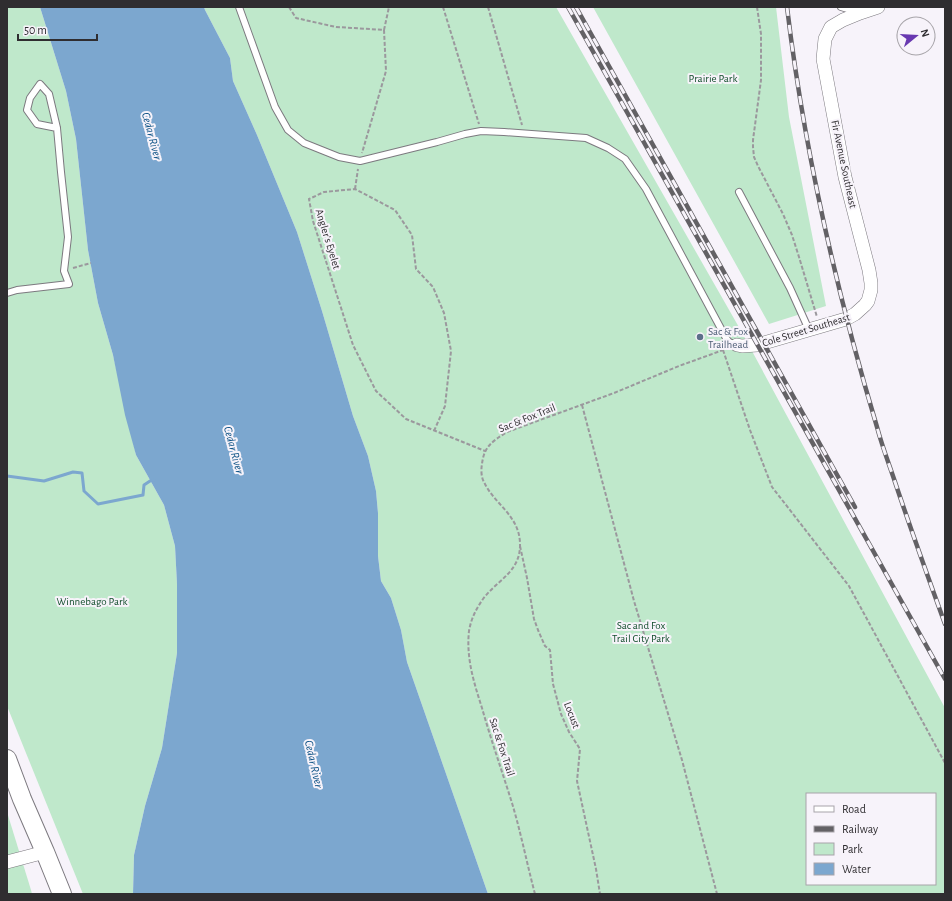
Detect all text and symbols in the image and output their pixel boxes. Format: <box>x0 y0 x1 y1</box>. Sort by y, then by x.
scale bar <box>18 16 97 42</box>
north arrow <box>896 16 936 56</box>
text: 50 m <box>24 24 47 36</box>
text: N <box>919 28 931 38</box>
park label: Prairie Park <box>689 73 737 84</box>
water label: Cedar River <box>140 111 164 162</box>
street label: Fir Avenue Southeast <box>829 119 859 209</box>
street label: Angler's Eyelet <box>314 208 343 271</box>
street label: Cole Street Southeast <box>761 311 852 349</box>
place label: Sac & Fox Trailhead <box>708 326 748 350</box>
marker: Sac & Fox Trailhead <box>695 332 705 342</box>
street label: Sac & Fox Trail <box>497 402 557 434</box>
water label: Cedar River <box>222 425 246 476</box>
park label: Winnebago Park <box>56 596 128 607</box>
park label: Sac and Fox Trail City Park <box>612 620 670 644</box>
street label: Locust <box>562 700 582 730</box>
street label: Sac & Fox Trail <box>487 717 517 777</box>
water label: Cedar River <box>303 739 326 790</box>
legend <box>806 793 936 885</box>
text: Road <box>842 803 866 815</box>
text: Railway <box>842 823 878 836</box>
text: Park <box>842 843 863 855</box>
text: Water <box>842 863 871 875</box>

